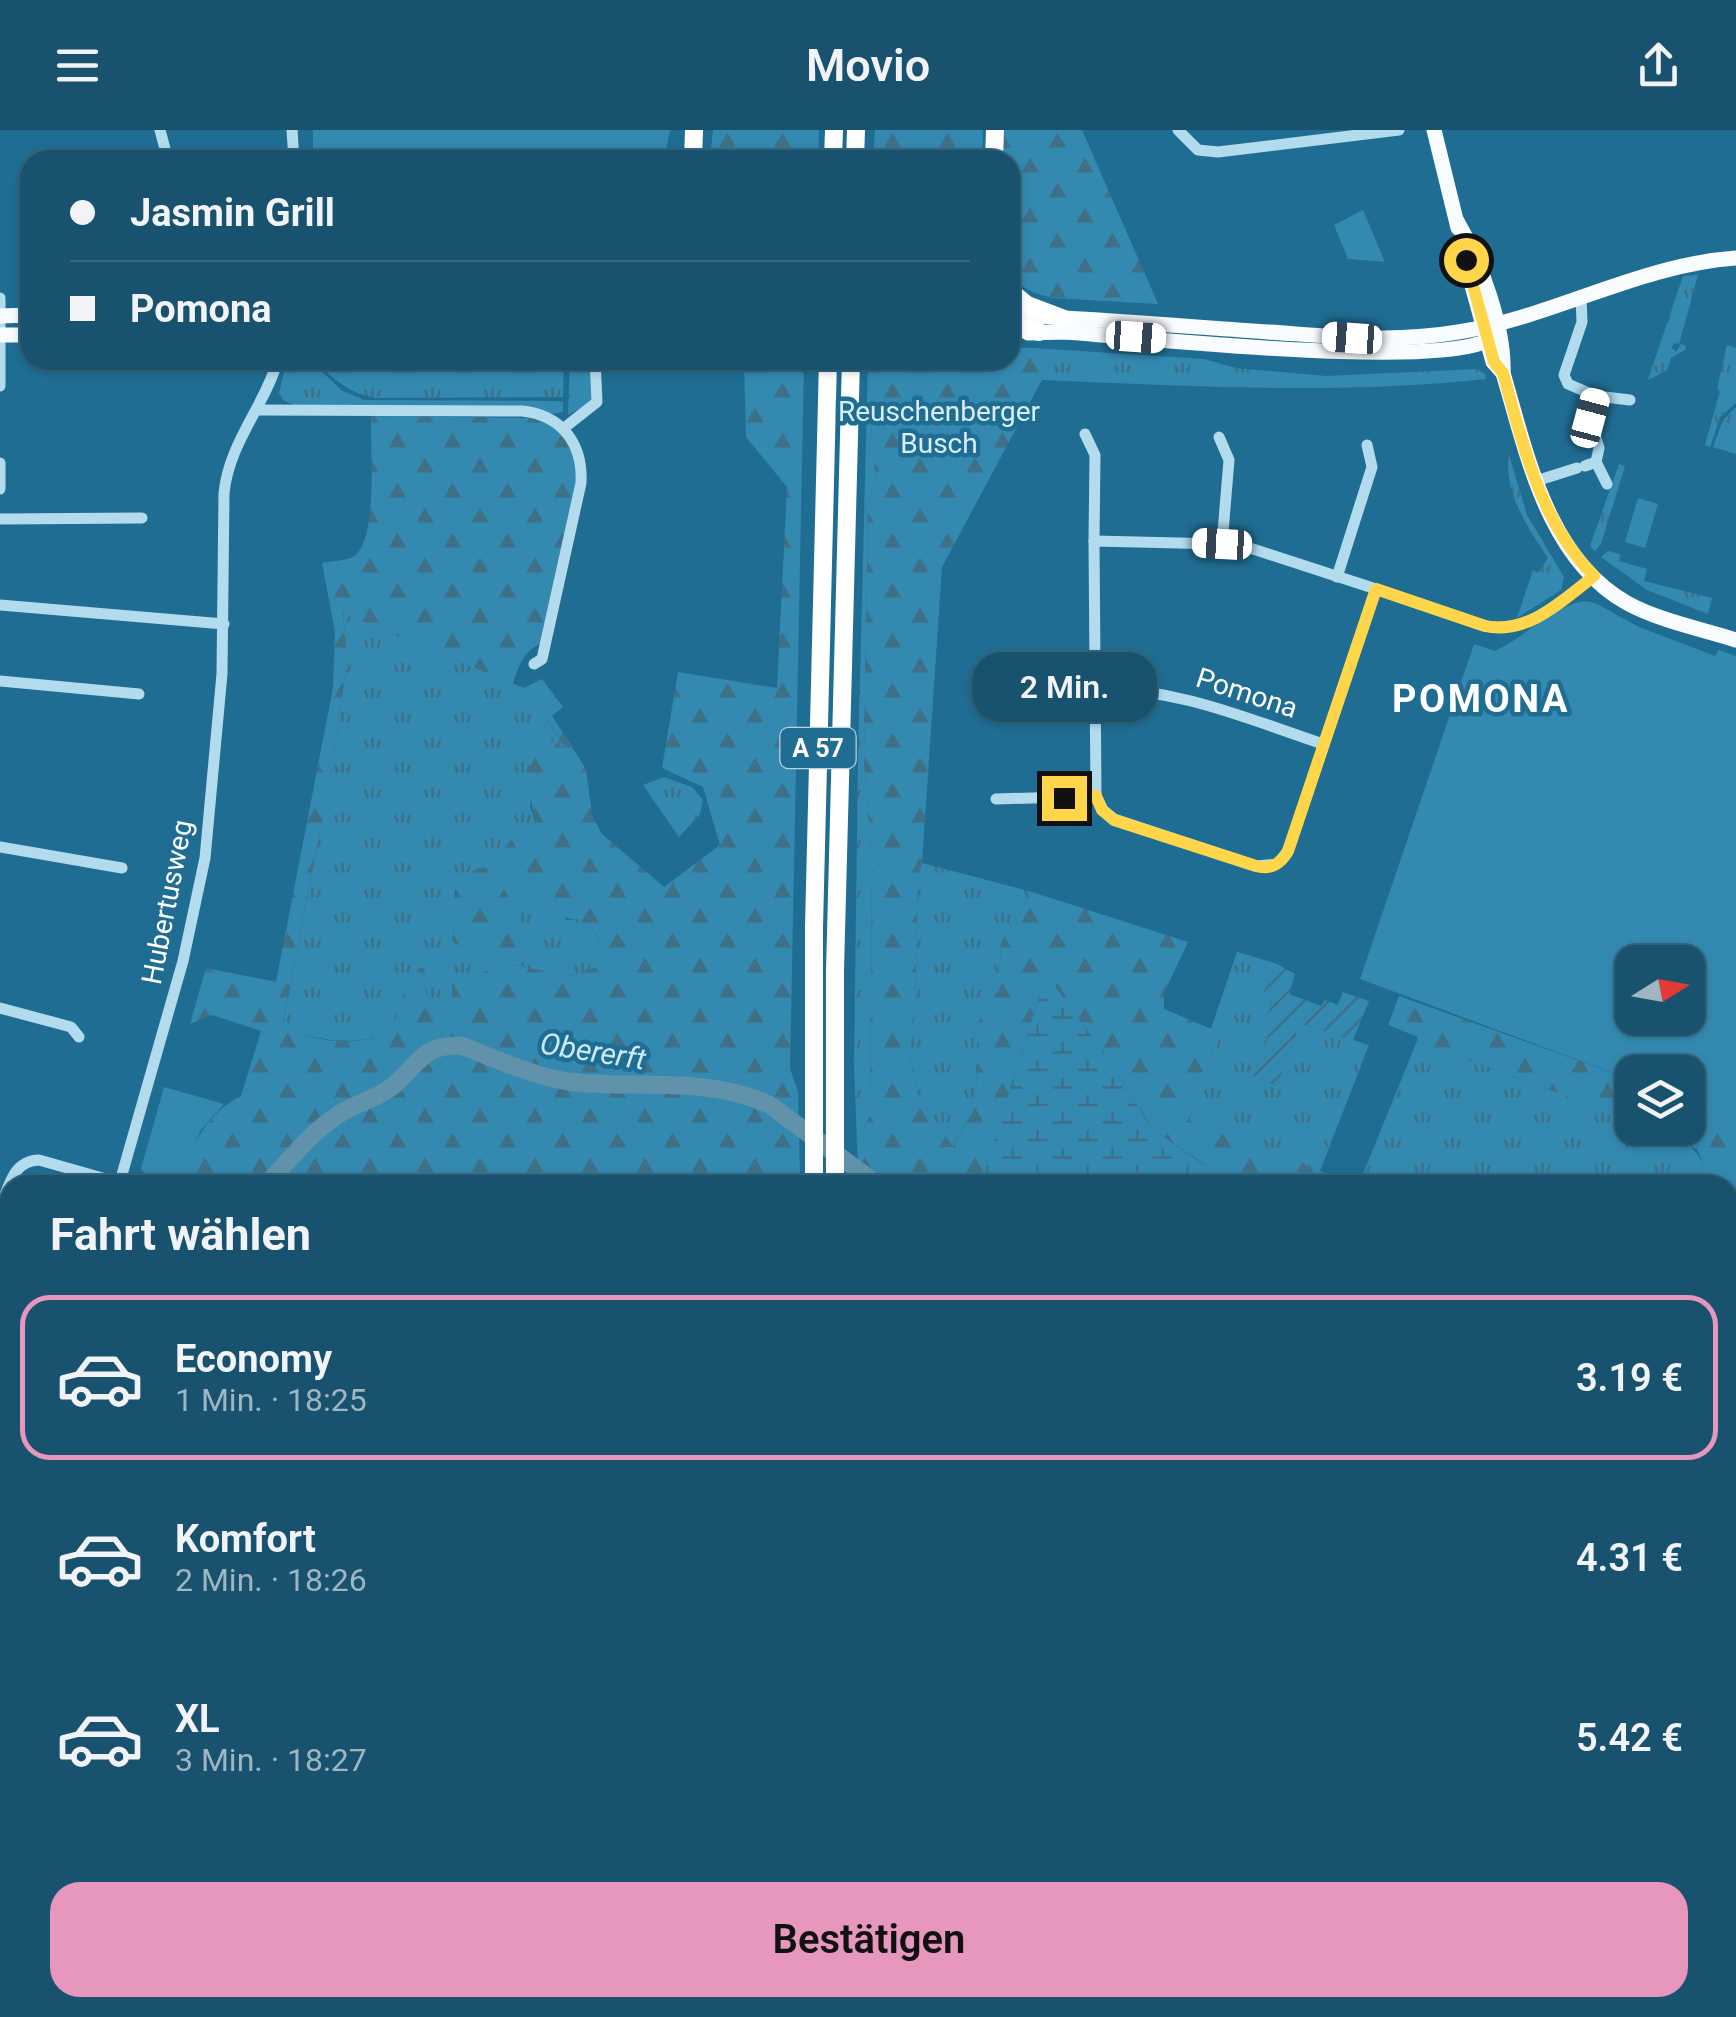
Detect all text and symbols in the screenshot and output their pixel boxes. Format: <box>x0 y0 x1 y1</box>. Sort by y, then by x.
icon: menu <box>50 38 105 93</box>
icon: share <box>1631 38 1686 93</box>
text: Movio <box>806 39 930 92</box>
text: Jasmin Grill <box>130 191 335 235</box>
route start <box>1444 238 1489 283</box>
text: Pomona <box>130 287 272 331</box>
car <box>1105 320 1167 354</box>
car <box>1321 321 1383 355</box>
car <box>1568 385 1612 451</box>
park label: Reuschenberger Busch <box>838 395 1041 460</box>
car <box>1191 527 1253 561</box>
callout: 2 Min. <box>972 653 1156 723</box>
street label: Pomona <box>1192 661 1302 725</box>
text: 2 Min. <box>1020 668 1109 706</box>
district label: POMONA <box>1392 677 1570 721</box>
road number: A 57 <box>780 728 856 768</box>
route end <box>1042 776 1087 821</box>
street label: Hubertusweg <box>135 817 199 987</box>
north arrow <box>1615 945 1705 1035</box>
map controls <box>1615 945 1705 1145</box>
water label: Obererft <box>538 1025 649 1077</box>
button: layers <box>1615 1055 1705 1145</box>
text: Fahrt wählen <box>50 1208 311 1261</box>
icon: car <box>55 1333 145 1423</box>
text: Economy <box>175 1337 332 1381</box>
text: 3.19 € <box>1576 1356 1683 1400</box>
text: 1 Min. · 18:25 <box>175 1381 367 1419</box>
icon: car <box>55 1513 145 1603</box>
text: Komfort <box>175 1517 316 1561</box>
text: 4.31 € <box>1576 1536 1683 1580</box>
text: 2 Min. · 18:26 <box>175 1561 367 1599</box>
icon: car <box>55 1693 145 1783</box>
text: XL <box>175 1697 220 1741</box>
text: 5.42 € <box>1576 1716 1683 1760</box>
text: 3 Min. · 18:27 <box>175 1741 367 1779</box>
button: Bestätigen <box>50 1882 1688 1997</box>

